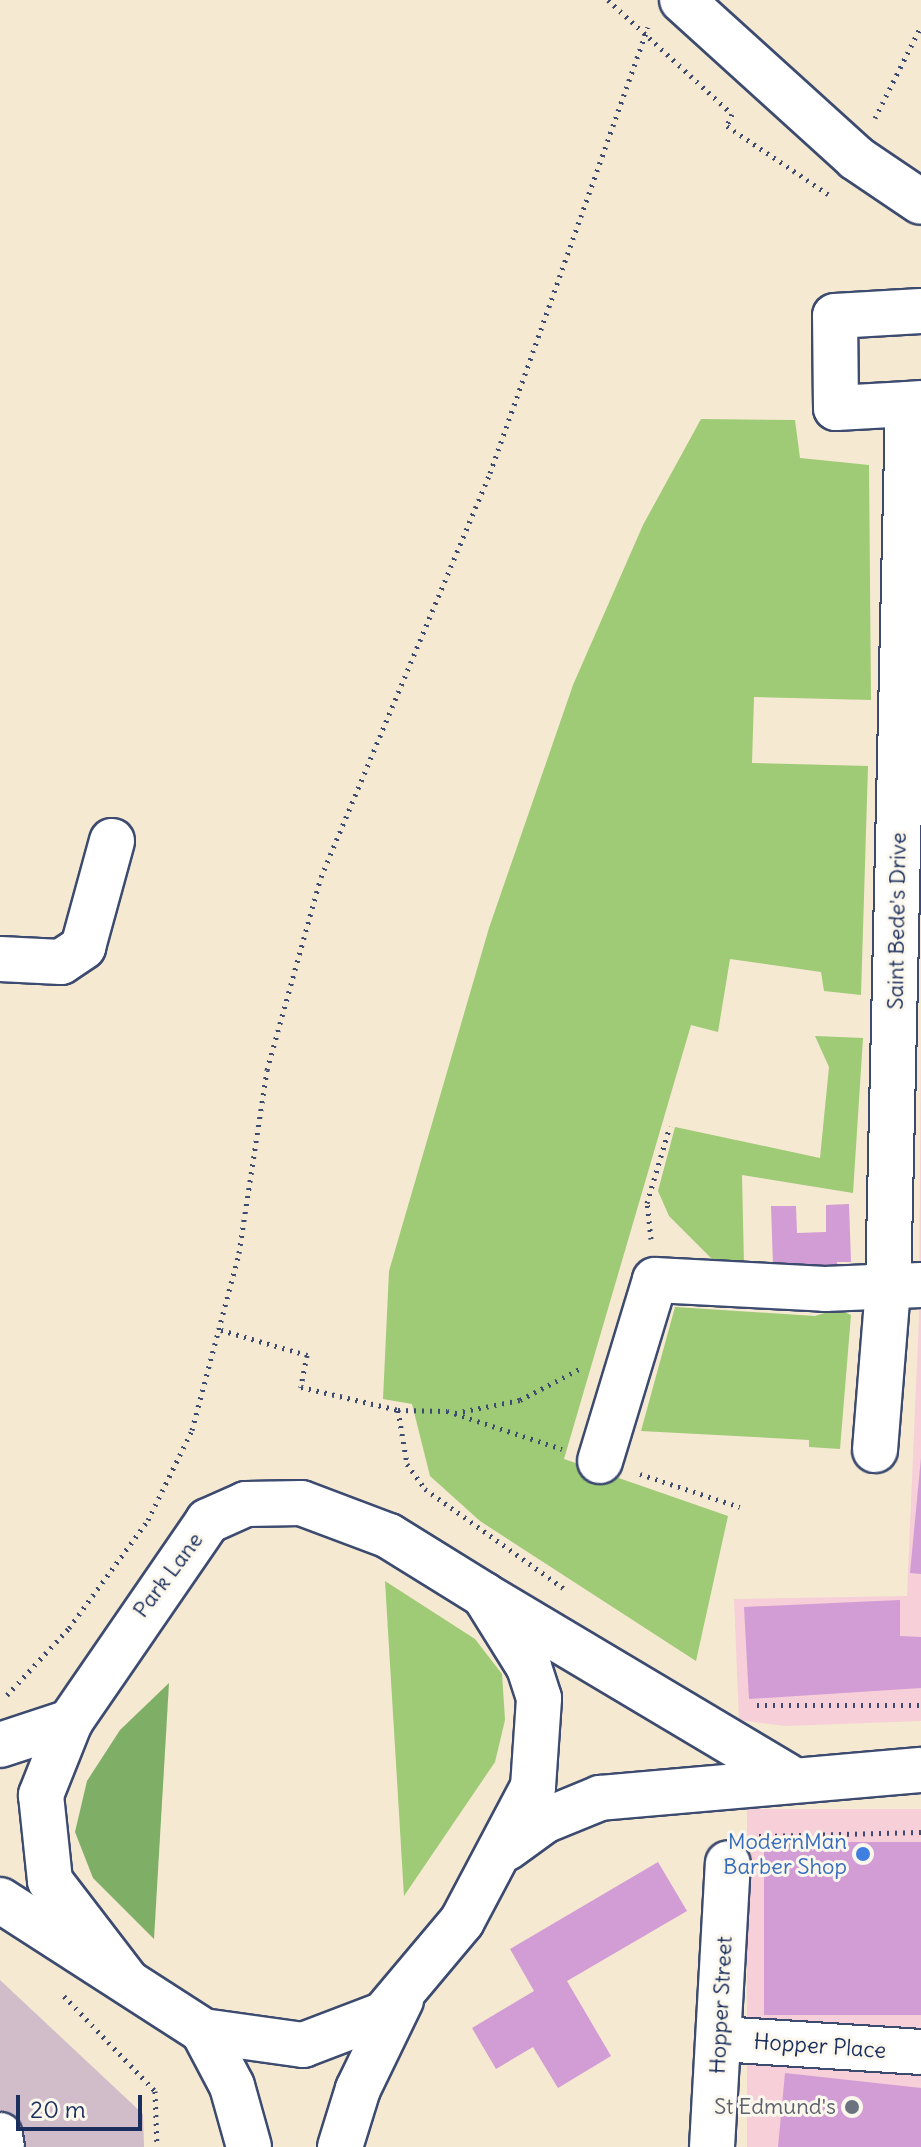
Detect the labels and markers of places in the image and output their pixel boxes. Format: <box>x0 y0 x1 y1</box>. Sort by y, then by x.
place label: ModernMan Barber Shop <box>723 1828 847 1880</box>
marker: ModernMan Barber Shop <box>854 1845 872 1863</box>
place label: St Edmund's <box>714 2094 836 2120</box>
marker: St Edmund's <box>843 2098 861 2116</box>

